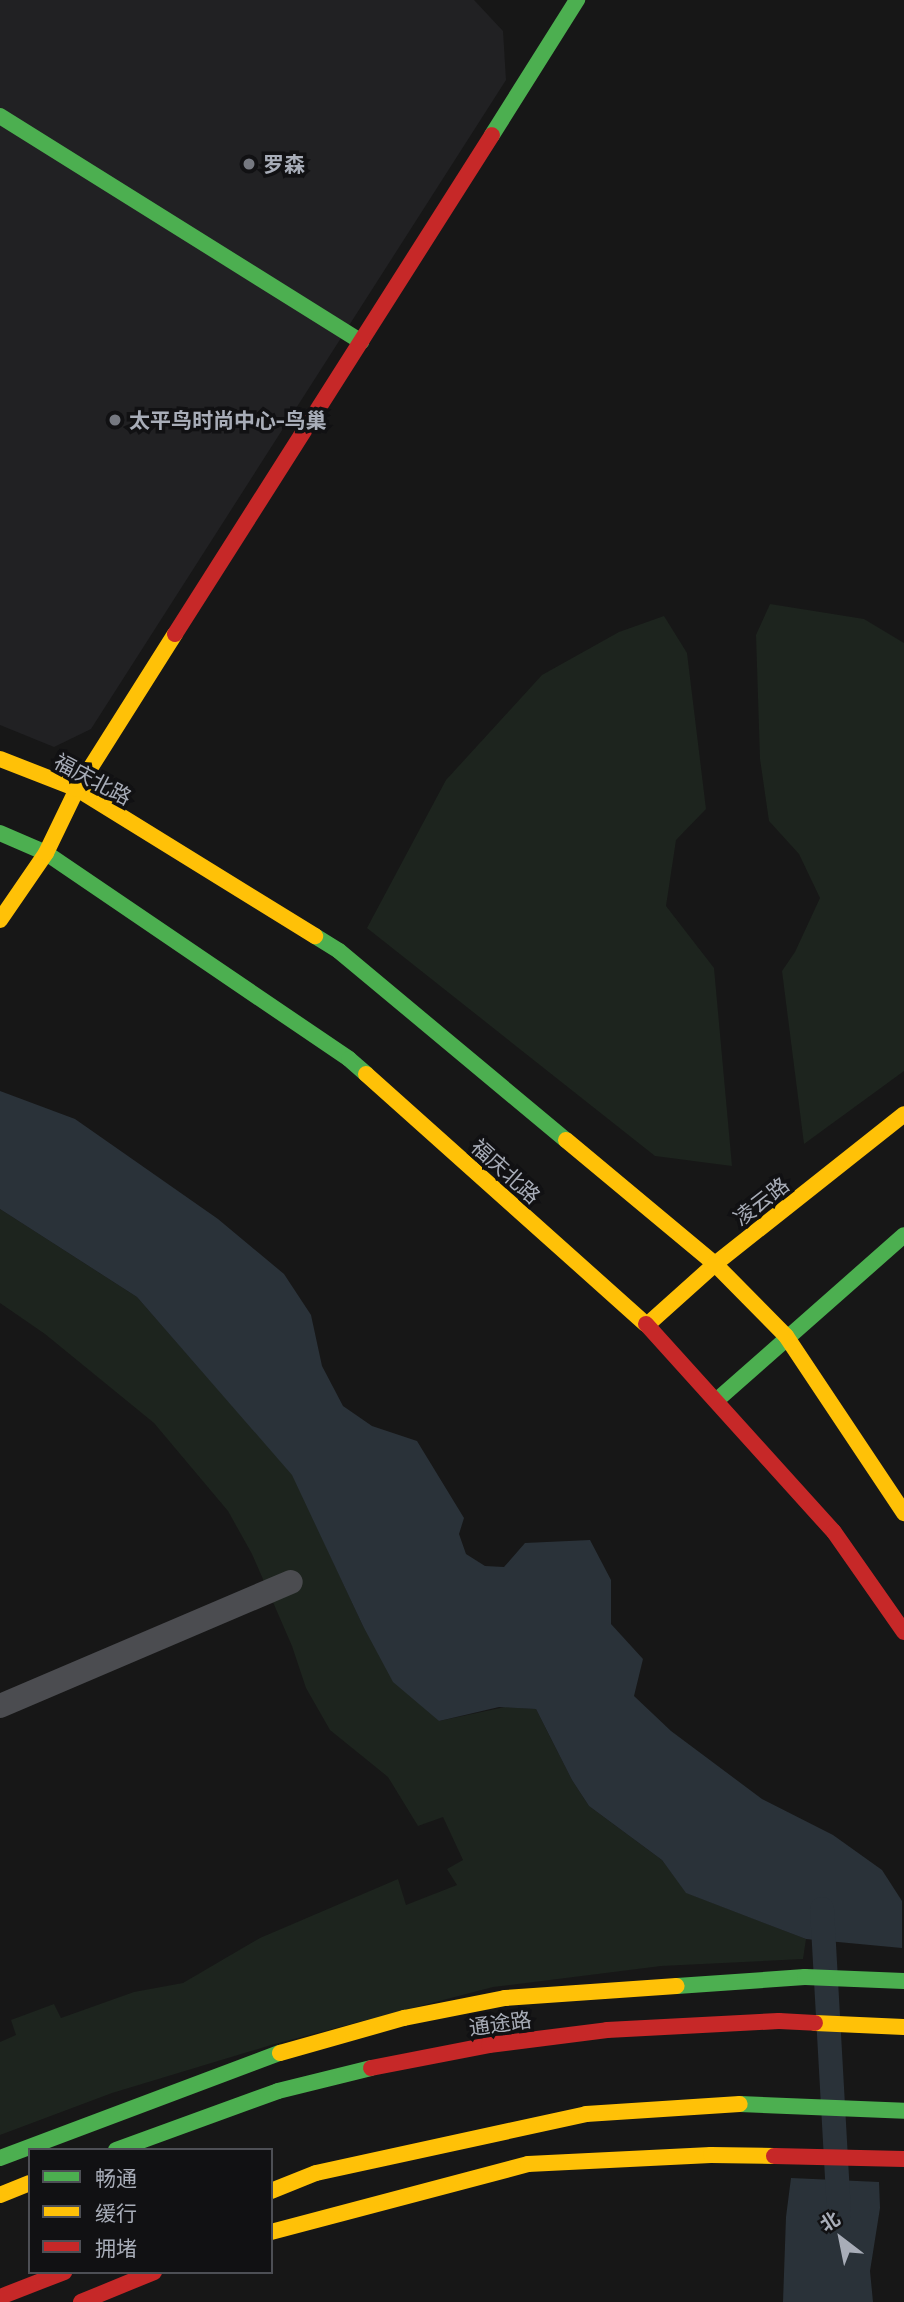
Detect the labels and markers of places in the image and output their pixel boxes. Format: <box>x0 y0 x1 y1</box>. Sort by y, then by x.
place label: 罗森 <box>263 151 305 177</box>
marker: 罗森 <box>241 156 257 172</box>
place label: 太平鸟时尚中心-鸟巢 <box>129 407 327 433</box>
marker: 太平鸟时尚中心-鸟巢 <box>107 412 123 428</box>

